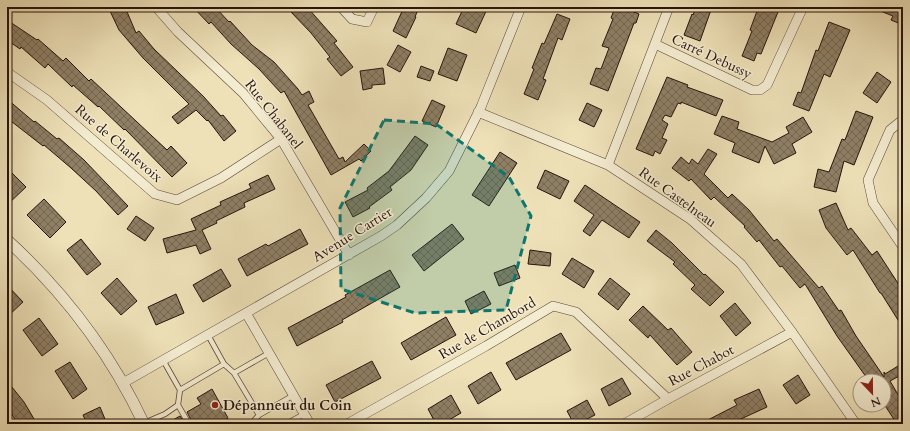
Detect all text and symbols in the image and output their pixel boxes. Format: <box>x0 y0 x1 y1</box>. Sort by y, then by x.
street label: Carré Debussy <box>668 30 756 84</box>
street label: Rue Chabanel <box>240 76 307 153</box>
street label: Rue de Charlevoix <box>71 100 166 187</box>
street label: Rue Castelneau <box>635 163 720 232</box>
street label: Avenue Cartier <box>309 202 397 267</box>
street label: Rue de Chambord <box>435 293 540 364</box>
street label: Rue Chabot <box>665 340 738 391</box>
north arrow <box>852 373 892 413</box>
text: N <box>868 393 883 411</box>
place label: Dépanneur du Coin <box>223 396 352 415</box>
marker: Dépanneur du Coin <box>210 400 220 410</box>

